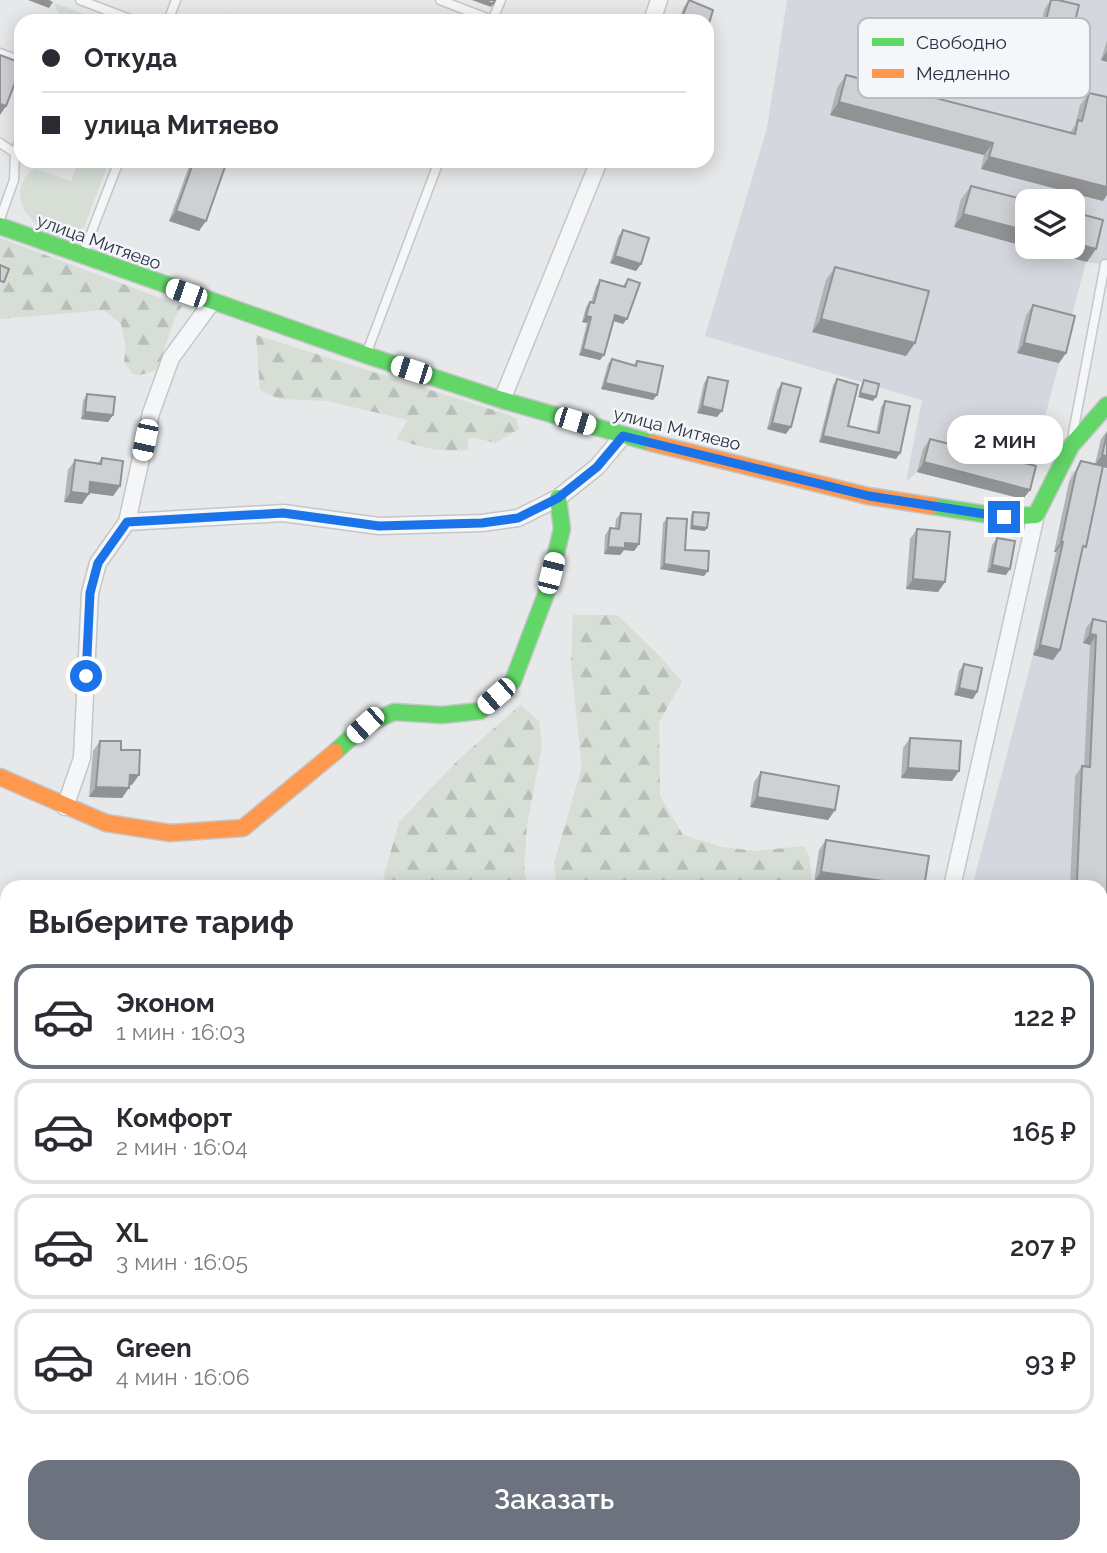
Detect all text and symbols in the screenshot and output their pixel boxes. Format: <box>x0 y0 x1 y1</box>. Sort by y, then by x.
legend <box>858 18 1090 98</box>
text: Свободно <box>916 31 1007 53</box>
text: Откуда <box>84 43 177 73</box>
text: Медленно <box>916 62 1010 84</box>
text: улица Митяево <box>84 110 279 140</box>
map controls <box>1015 189 1085 259</box>
button: layers <box>1015 189 1085 259</box>
street label: улица Митяево <box>34 209 164 274</box>
car <box>163 276 210 310</box>
car <box>388 354 435 386</box>
street label: улица Митяево <box>611 403 743 455</box>
car <box>552 405 599 437</box>
callout: 2 мин <box>946 416 1062 464</box>
car <box>131 417 160 463</box>
text: 2 мин <box>974 426 1036 453</box>
route end <box>988 501 1020 533</box>
car <box>536 550 567 596</box>
route start <box>70 660 102 692</box>
car <box>474 674 519 718</box>
car <box>343 703 388 747</box>
text: Выберите тариф <box>28 903 294 940</box>
icon: car <box>32 985 95 1048</box>
text: Эконом <box>116 988 215 1018</box>
text: 122 ₽ <box>1014 1002 1076 1032</box>
text: 1 мин · 16:03 <box>116 1018 245 1045</box>
icon: car <box>32 1100 95 1163</box>
text: Комфорт <box>116 1103 232 1133</box>
text: 165 ₽ <box>1012 1117 1076 1147</box>
text: 2 мин · 16:04 <box>116 1133 248 1160</box>
icon: car <box>32 1215 95 1278</box>
text: XL <box>116 1218 148 1248</box>
text: 207 ₽ <box>1010 1232 1076 1262</box>
text: 3 мин · 16:05 <box>116 1248 248 1275</box>
icon: car <box>32 1330 95 1393</box>
text: Green <box>116 1333 192 1363</box>
text: 93 ₽ <box>1025 1347 1076 1377</box>
text: 4 мин · 16:06 <box>116 1363 250 1390</box>
button: Заказать <box>28 1460 1080 1540</box>

